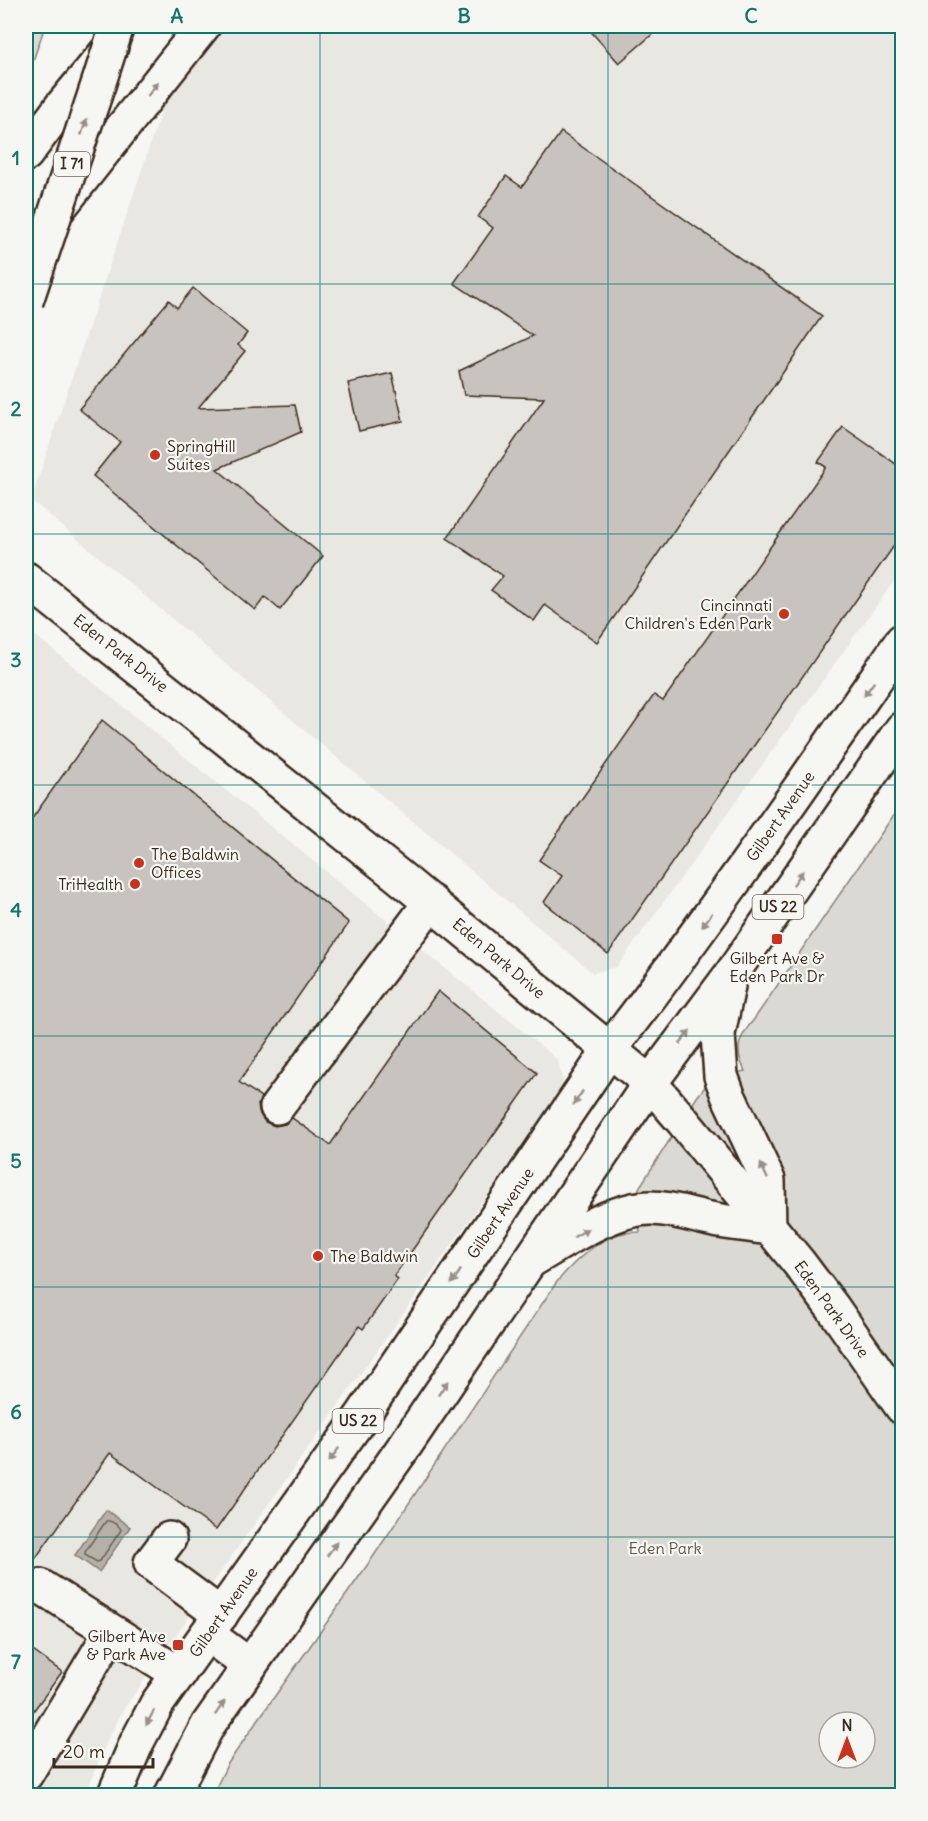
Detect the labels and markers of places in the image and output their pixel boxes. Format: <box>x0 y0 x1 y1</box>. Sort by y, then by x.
place label: SpringHill Suites <box>167 436 236 474</box>
marker: SpringHill Suites <box>148 448 162 462</box>
place label: Cincinnati Children's Eden Park <box>625 595 772 633</box>
marker: Cincinnati Children's Eden Park <box>777 607 791 621</box>
place label: The Baldwin Offices <box>151 844 239 882</box>
marker: The Baldwin Offices <box>132 856 146 870</box>
place label: TriHealth <box>58 874 123 894</box>
marker: TriHealth <box>128 877 142 891</box>
marker: Gilbert Ave & Eden Park Dr <box>770 932 784 946</box>
place label: Gilbert Ave & Eden Park Dr <box>730 948 825 986</box>
place label: The Baldwin <box>330 1246 418 1266</box>
marker: The Baldwin <box>311 1249 325 1263</box>
place label: Gilbert Ave & Park Ave <box>87 1626 166 1664</box>
marker: Gilbert Ave & Park Ave <box>171 1638 185 1652</box>

